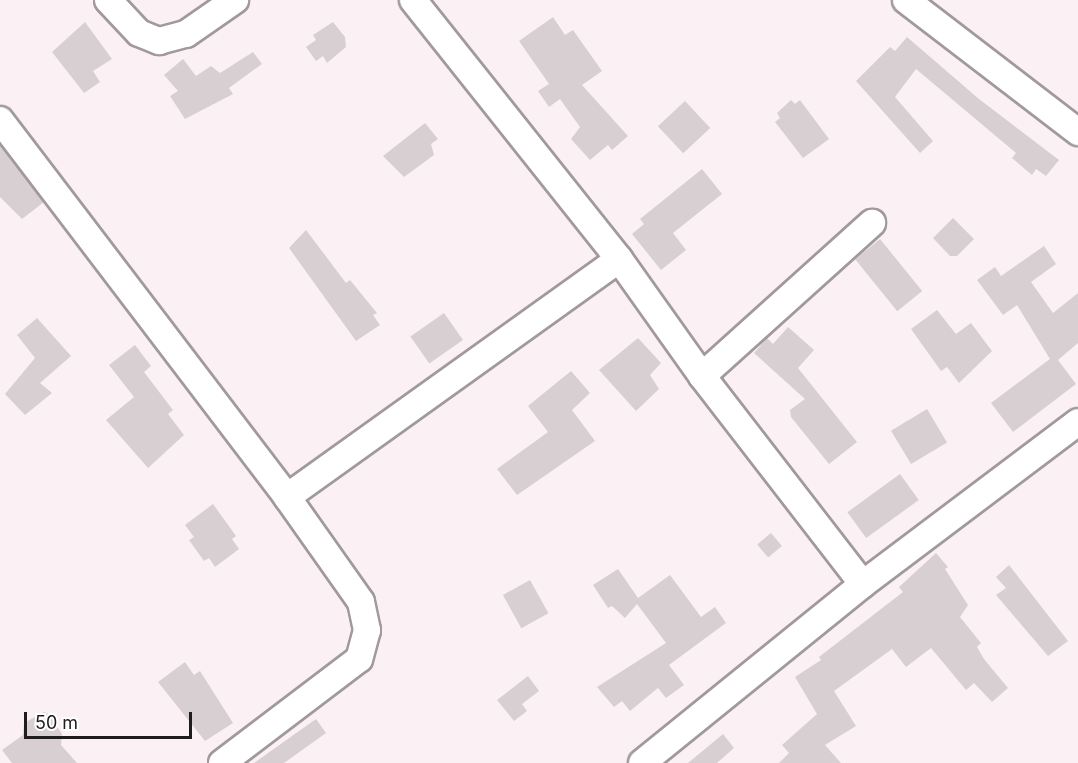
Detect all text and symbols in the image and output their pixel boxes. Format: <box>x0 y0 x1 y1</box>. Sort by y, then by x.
scale bar <box>27 700 195 738</box>
text: 50 m <box>35 712 78 733</box>

